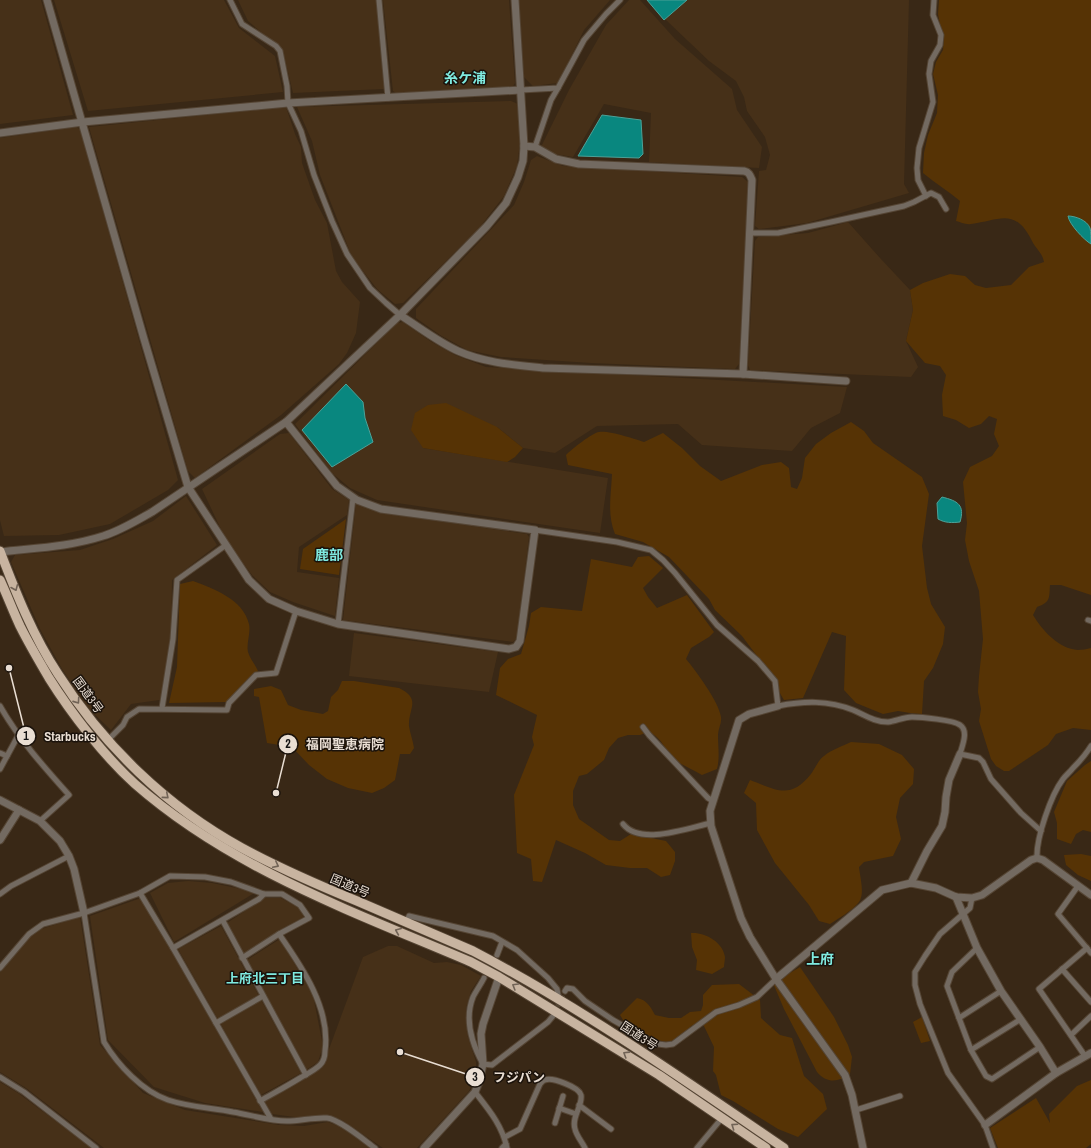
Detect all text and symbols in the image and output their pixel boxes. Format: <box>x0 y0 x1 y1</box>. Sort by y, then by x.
district label: 糸ケ浦 <box>444 69 486 87</box>
district label: 鹿部 <box>315 546 343 564</box>
one-way arrow <box>10 583 18 591</box>
street label: 国道3号 <box>69 674 107 716</box>
one-way arrow <box>72 697 79 704</box>
callout: Starbucks <box>16 724 104 749</box>
text: 1 <box>23 728 29 744</box>
text: Starbucks <box>44 728 96 745</box>
callout: 福岡聖恵病院 <box>278 731 392 756</box>
text: 2 <box>285 736 291 752</box>
text: 福岡聖恵病院 <box>306 736 384 753</box>
one-way arrow <box>161 791 169 798</box>
one-way arrow <box>271 860 279 868</box>
street label: 国道3号 <box>328 871 372 901</box>
one-way arrow <box>394 927 401 935</box>
district label: 上府 <box>806 950 834 968</box>
district label: 上府北三丁目 <box>226 970 304 987</box>
one-way arrow <box>512 984 519 991</box>
street label: 国道3号 <box>617 1018 661 1054</box>
one-way arrow <box>623 1052 630 1059</box>
callout: フジパン <box>465 1065 553 1090</box>
text: 3 <box>472 1069 478 1085</box>
text: フジパン <box>493 1069 545 1086</box>
one-way arrow <box>731 1123 738 1131</box>

